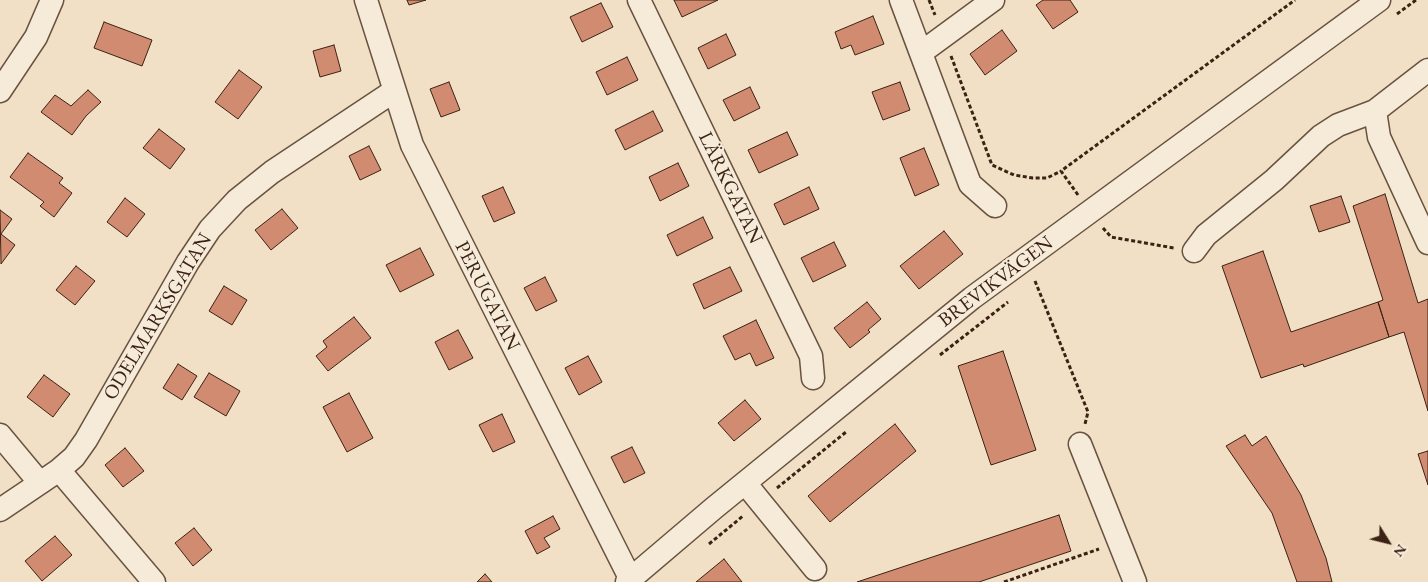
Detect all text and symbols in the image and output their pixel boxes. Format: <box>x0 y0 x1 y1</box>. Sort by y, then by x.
street label: LÄRKGATAN <box>693 128 767 248</box>
street label: ODELMARKSGATAN <box>99 229 217 405</box>
street label: BREVIKVÄGEN <box>934 231 1058 333</box>
street label: PERUGATAN <box>449 237 525 355</box>
north arrow <box>1363 517 1413 567</box>
text: N <box>1390 541 1411 561</box>

